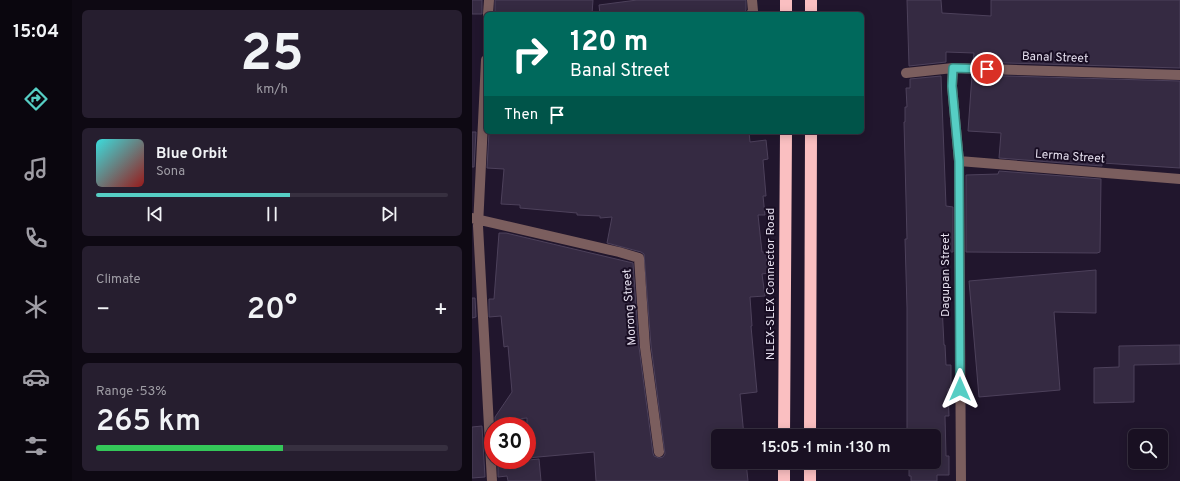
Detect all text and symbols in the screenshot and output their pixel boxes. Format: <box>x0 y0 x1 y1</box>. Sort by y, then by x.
text: 15:04 <box>13 21 59 44</box>
text: 25 <box>240 23 304 89</box>
text: 120 m <box>570 25 648 61</box>
icon: right <box>504 28 556 80</box>
street label: Banal Street <box>1021 49 1089 67</box>
pin <box>970 52 1004 86</box>
icon: arrive <box>976 58 998 80</box>
text: Banal Street <box>570 60 670 83</box>
text: km/h <box>256 82 288 98</box>
icon: directions <box>22 85 50 113</box>
icon: arrive <box>546 104 568 126</box>
text: Then <box>504 106 538 125</box>
text: Blue Orbit <box>156 145 227 164</box>
street label: Lerma Street <box>1034 147 1106 167</box>
icon: music <box>22 155 50 183</box>
text: Sona <box>156 164 185 180</box>
icon: previous <box>144 203 166 225</box>
icon: pause <box>261 203 283 225</box>
icon: next <box>378 203 400 225</box>
street label: NLEX-SLEX Connector Road <box>763 208 779 360</box>
icon: phone <box>22 224 50 252</box>
street label: Dagupan Street <box>938 233 954 317</box>
street label: Morong Street <box>619 268 641 346</box>
text: Climate <box>96 272 141 288</box>
text: 20° <box>247 292 297 329</box>
icon: climate <box>22 293 50 321</box>
text: − <box>96 297 110 324</box>
text: + <box>434 297 448 324</box>
icon: car <box>22 363 50 391</box>
position arrow <box>939 368 981 410</box>
text: Range · 53% <box>96 384 167 400</box>
text: 265 km <box>96 404 201 441</box>
speed limit sign: 30 <box>484 417 536 469</box>
map controls <box>1128 429 1168 469</box>
button: search <box>1128 429 1168 469</box>
icon: filters <box>22 432 50 460</box>
text: 15:05 · 1 min · 130 m <box>762 439 890 458</box>

